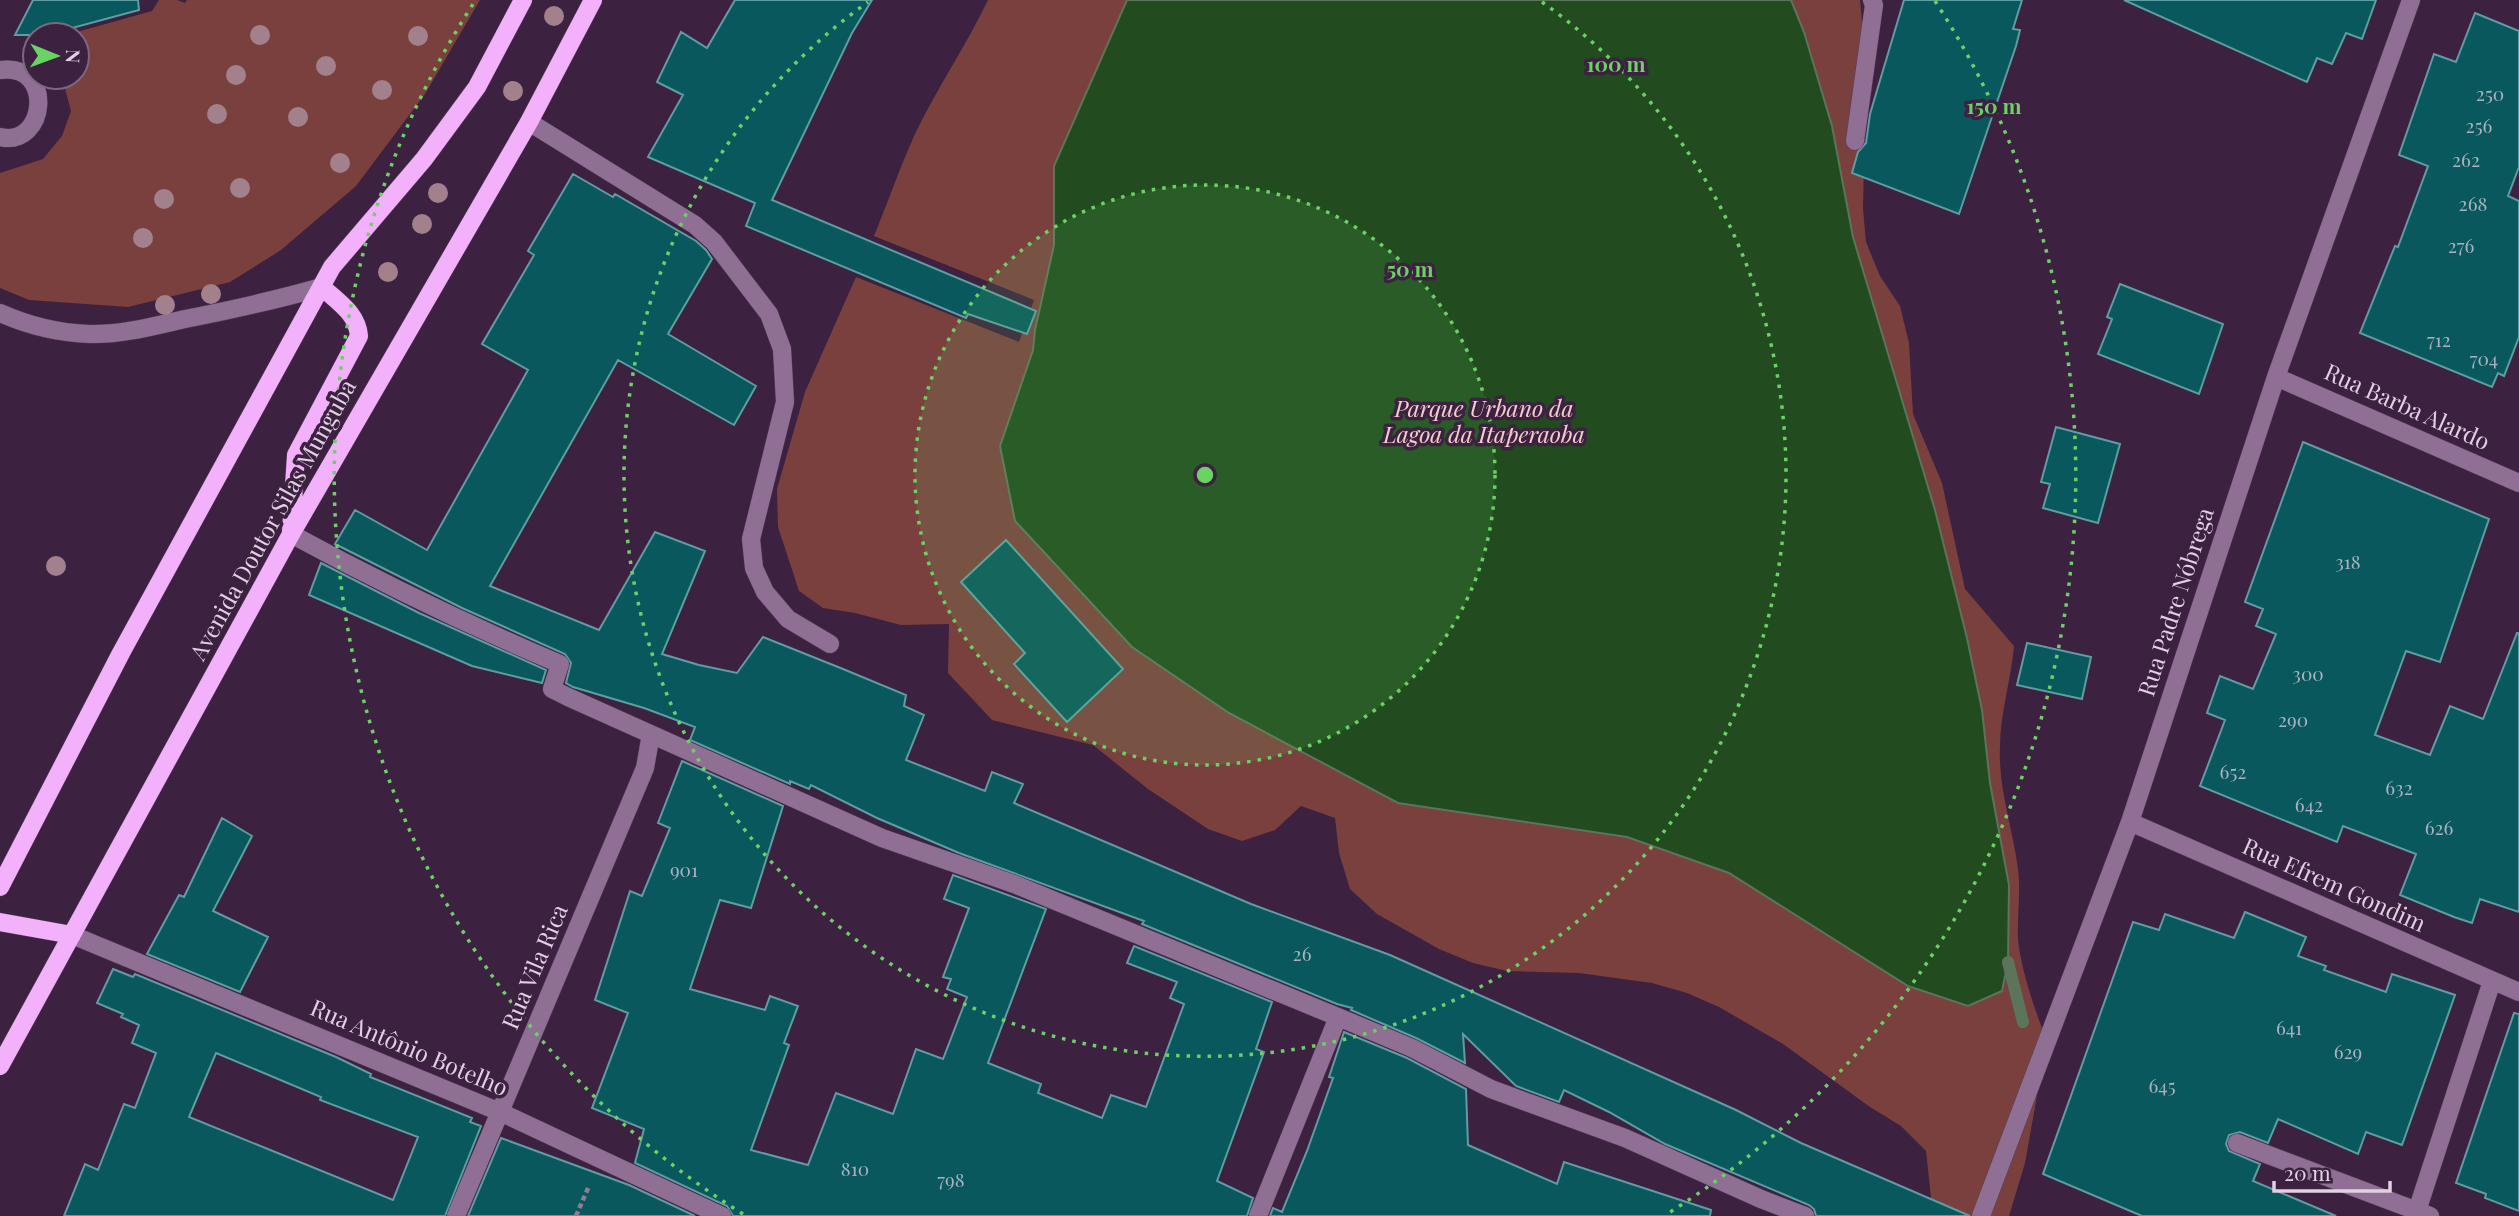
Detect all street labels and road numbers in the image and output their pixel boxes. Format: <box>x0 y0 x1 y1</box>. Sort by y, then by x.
street label: Rua Barba Alardo <box>2320 355 2495 456</box>
street label: Avenida Doutor Silas Munguba <box>181 373 362 666</box>
street label: Rua Padre Nóbrega <box>2129 503 2220 700</box>
street label: Rua Efrem Gondim <box>2238 829 2432 938</box>
street label: Rua Vila Rica <box>493 899 574 1034</box>
street label: Rua Antônio Botelho <box>306 991 513 1102</box>

